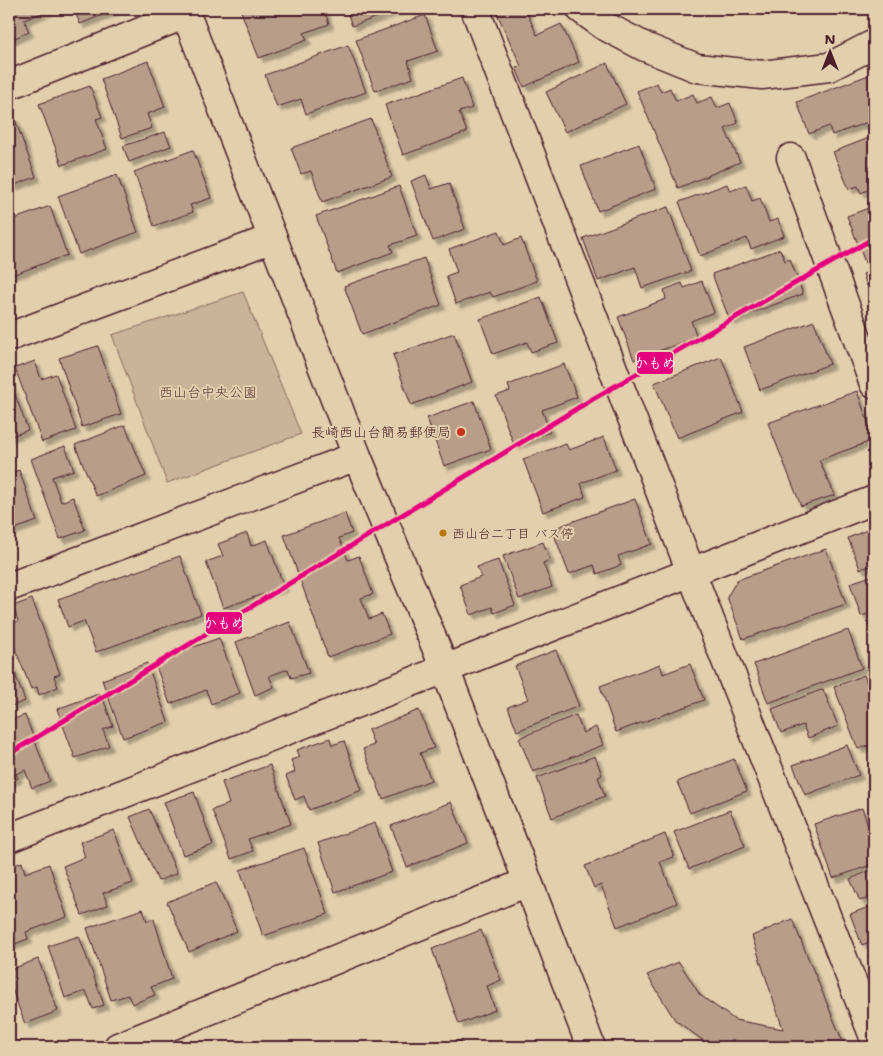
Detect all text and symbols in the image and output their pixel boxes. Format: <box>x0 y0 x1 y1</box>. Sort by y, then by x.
north arrow <box>806 28 856 78</box>
text: N <box>824 30 836 48</box>
line badge: かもめ <box>636 351 674 375</box>
text: かもめ <box>634 354 676 372</box>
park label: 西山台中央公園 <box>159 383 257 401</box>
place label: 長崎西山台簡易郵便局 <box>311 423 451 441</box>
marker: 長崎西山台簡易郵便局 <box>455 426 467 438</box>
place label: 西山台二丁目 バス停 <box>452 525 573 542</box>
marker: 西山台二丁目 バス停 <box>438 528 448 538</box>
line badge: かもめ <box>205 611 243 635</box>
text: かもめ <box>203 614 245 632</box>

